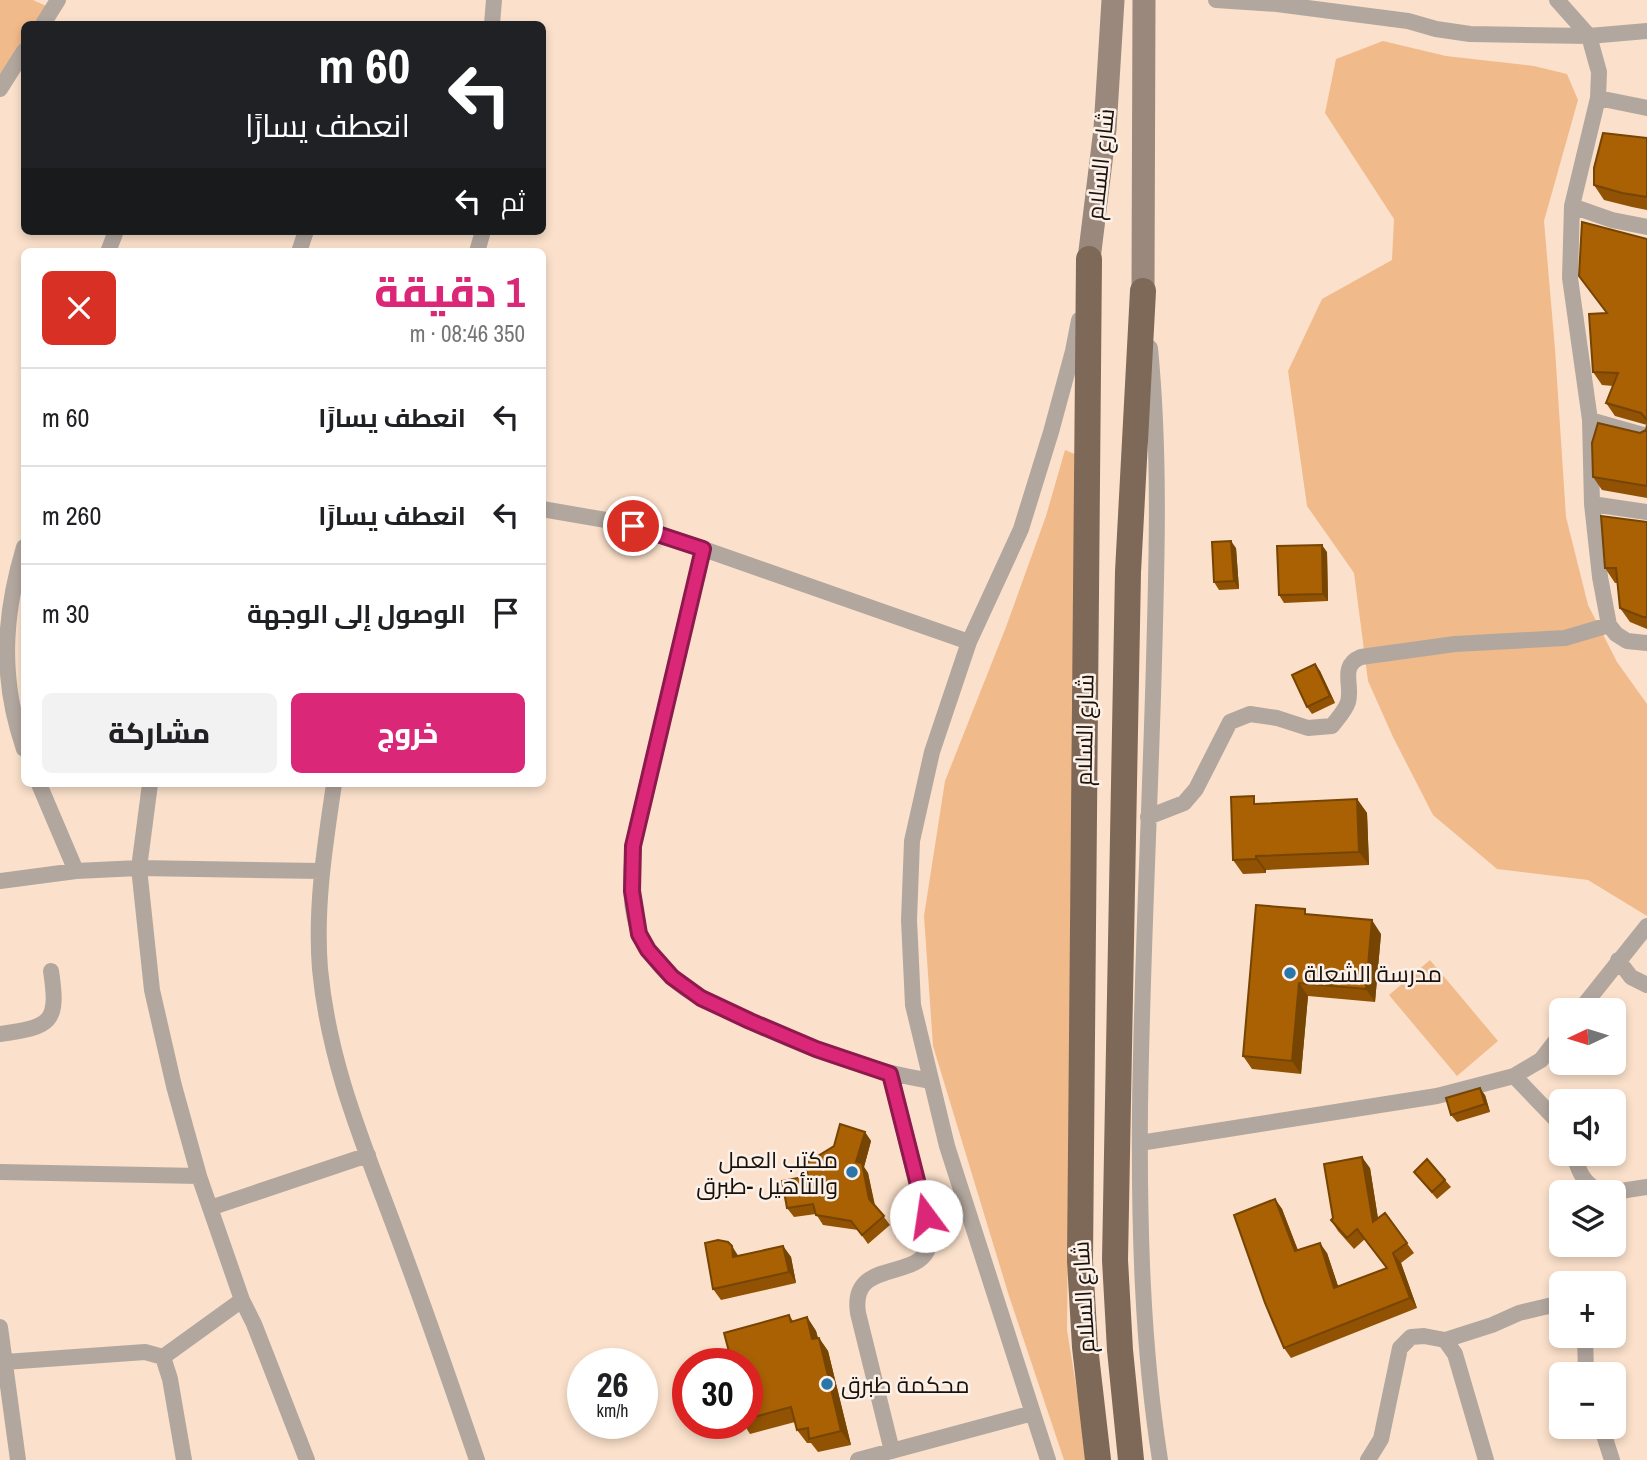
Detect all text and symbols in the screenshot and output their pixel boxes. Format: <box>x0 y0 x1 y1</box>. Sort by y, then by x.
text: 60 m <box>318 32 410 98</box>
icon: left <box>434 49 525 140</box>
text: انعطف يسارًا <box>245 104 410 147</box>
street label: شارع السلام <box>1079 107 1122 221</box>
icon: left <box>449 182 487 220</box>
text: ثم <box>501 184 525 219</box>
text: 1 دقيقة <box>374 264 525 320</box>
button: close <box>42 271 116 345</box>
text: 350 m · 08:46 <box>410 318 525 349</box>
icon: left <box>487 398 525 436</box>
text: 60 m <box>42 400 89 435</box>
text: انعطف يسارًا <box>318 400 466 435</box>
icon: left <box>487 496 525 534</box>
pin <box>603 496 663 556</box>
text: 260 m <box>42 498 101 533</box>
text: انعطف يسارًا <box>318 498 466 533</box>
icon: arrive <box>614 507 652 545</box>
icon: arrive <box>487 594 525 632</box>
text: 30 m <box>42 596 89 631</box>
text: الوصول إلى الوجهة <box>247 596 466 631</box>
street label: شارع السلام <box>1068 674 1101 786</box>
button: مشاركة <box>42 693 277 773</box>
button: خروج <box>291 693 525 773</box>
place label: مدرسة الشعلة <box>1304 958 1442 989</box>
marker: مدرسة الشعلة <box>1282 965 1298 981</box>
north arrow <box>1549 998 1626 1074</box>
map controls <box>1549 998 1626 1439</box>
button: sound <box>1549 1089 1626 1166</box>
place label: مكتب العمل والتأهيل -طبرق <box>696 1144 838 1201</box>
marker: مكتب العمل والتأهيل -طبرق <box>844 1164 860 1180</box>
position arrow <box>889 1179 963 1253</box>
button: layers <box>1549 1180 1626 1257</box>
street label: شارع السلام <box>1065 1240 1102 1354</box>
button: + <box>1549 1271 1626 1348</box>
speed limit sign: 30 <box>672 1348 763 1439</box>
text: 26 <box>597 1361 628 1408</box>
button: − <box>1549 1362 1626 1439</box>
place label: محكمة طبرق <box>841 1369 969 1400</box>
marker: محكمة طبرق <box>819 1376 835 1392</box>
text: km/h <box>597 1398 629 1423</box>

